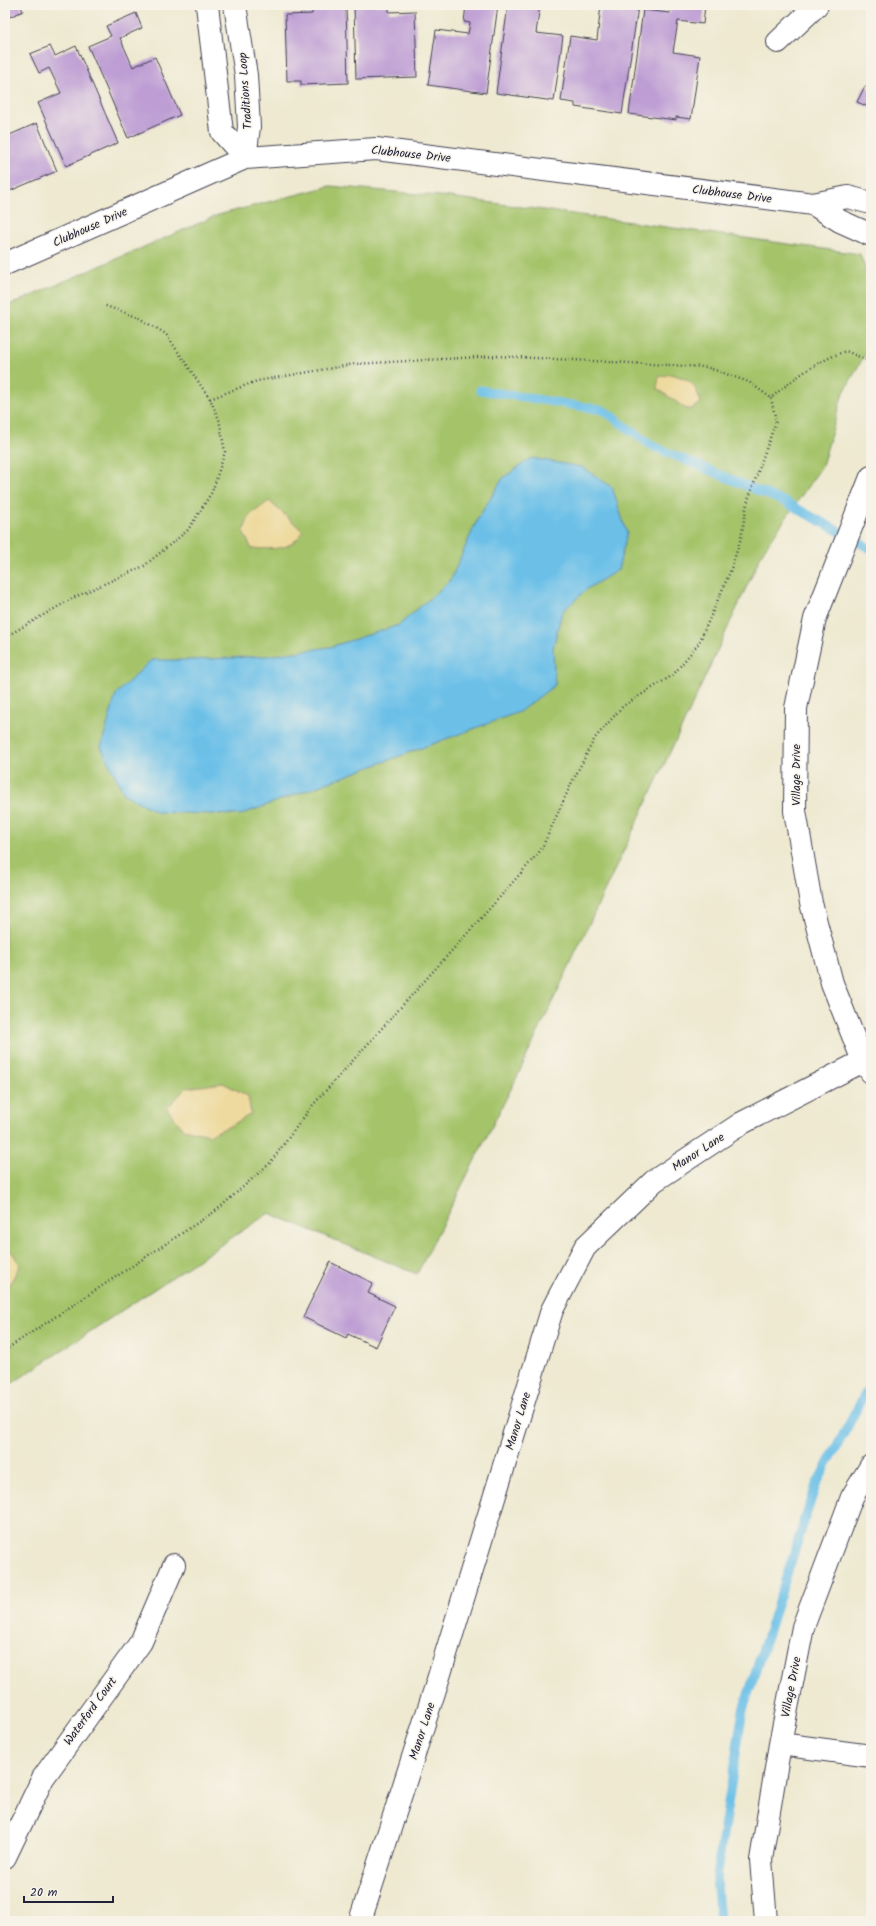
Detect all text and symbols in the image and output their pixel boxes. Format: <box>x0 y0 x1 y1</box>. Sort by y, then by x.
street label: Traditions Loop <box>233 51 258 130</box>
street label: Clubhouse Drive <box>370 141 452 168</box>
street label: Clubhouse Drive <box>691 180 773 209</box>
street label: Clubhouse Drive <box>50 202 131 252</box>
street label: Village Drive <box>787 744 806 806</box>
street label: Manor Lane <box>668 1128 729 1177</box>
street label: Manor Lane <box>501 1389 536 1452</box>
street label: Village Drive <box>776 1654 807 1719</box>
street label: Waterford Court <box>59 1673 122 1750</box>
street label: Manor Lane <box>404 1699 441 1762</box>
scale bar <box>24 1878 113 1904</box>
text: 20 m <box>30 1883 58 1902</box>

